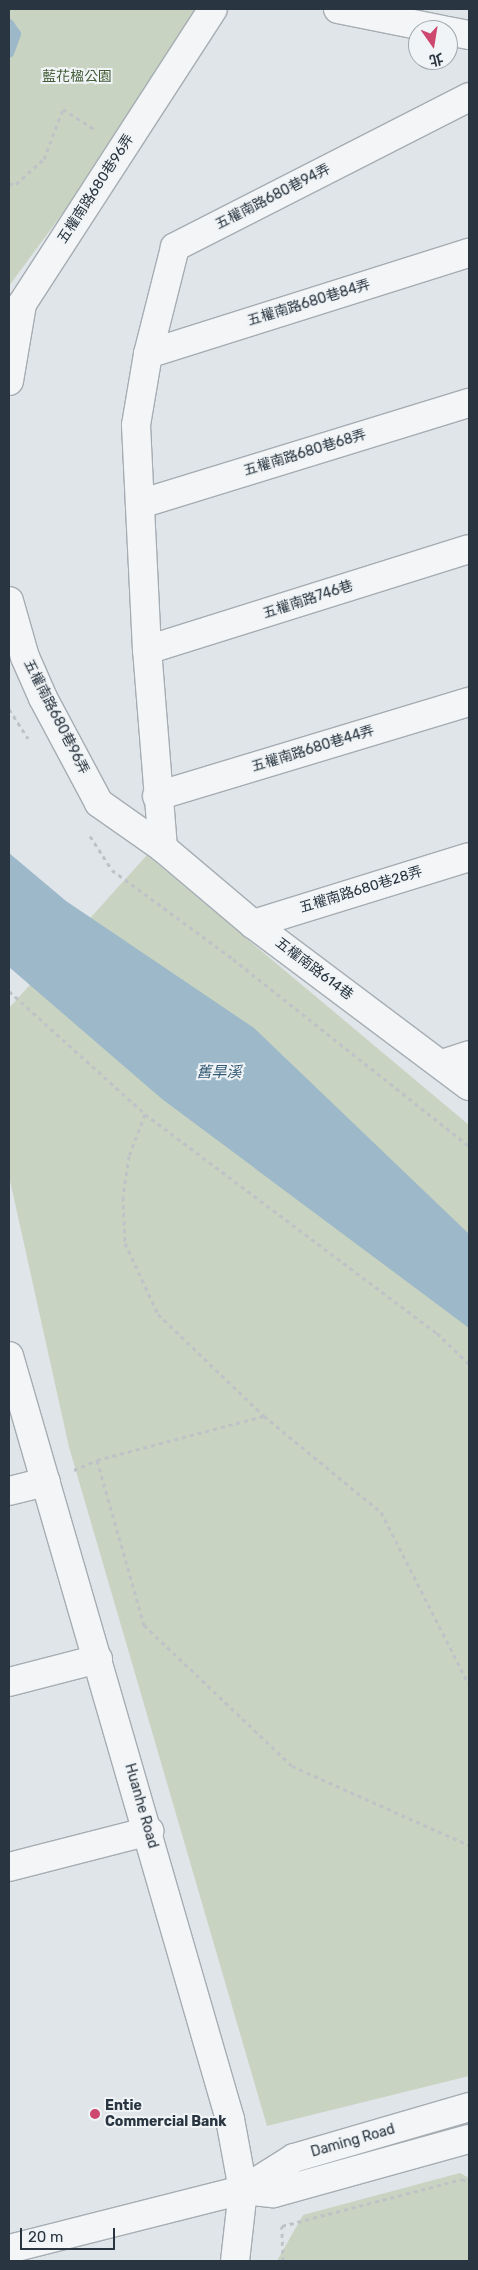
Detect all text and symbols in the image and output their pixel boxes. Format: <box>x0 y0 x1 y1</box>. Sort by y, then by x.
north arrow <box>408 20 458 70</box>
text: 北 <box>428 49 445 69</box>
park label: 藍花楹公園 <box>42 69 112 85</box>
street label: 五權南路680巷96弄 <box>54 131 138 247</box>
street label: 五權南路680巷94弄 <box>213 161 333 233</box>
street label: 五權南路680巷84弄 <box>245 276 373 330</box>
street label: 五權南路680巷68弄 <box>242 426 368 480</box>
street label: 五權南路746巷 <box>261 578 355 622</box>
street label: 五權南路680巷96弄 <box>20 657 92 777</box>
street label: 五權南路680巷44弄 <box>250 722 376 776</box>
street label: 五權南路680巷28弄 <box>298 863 424 917</box>
street label: 五權南路614巷 <box>272 934 356 1004</box>
water label: 舊旱溪 <box>197 1064 241 1082</box>
street label: Huanhe Road <box>121 1762 161 1850</box>
place label: Entie Commercial Bank <box>105 2098 226 2130</box>
marker: Entie Commercial Bank <box>89 2108 101 2120</box>
street label: Daming Road <box>309 2121 397 2161</box>
scale bar <box>22 2218 118 2250</box>
text: 20 m <box>28 2228 63 2246</box>

